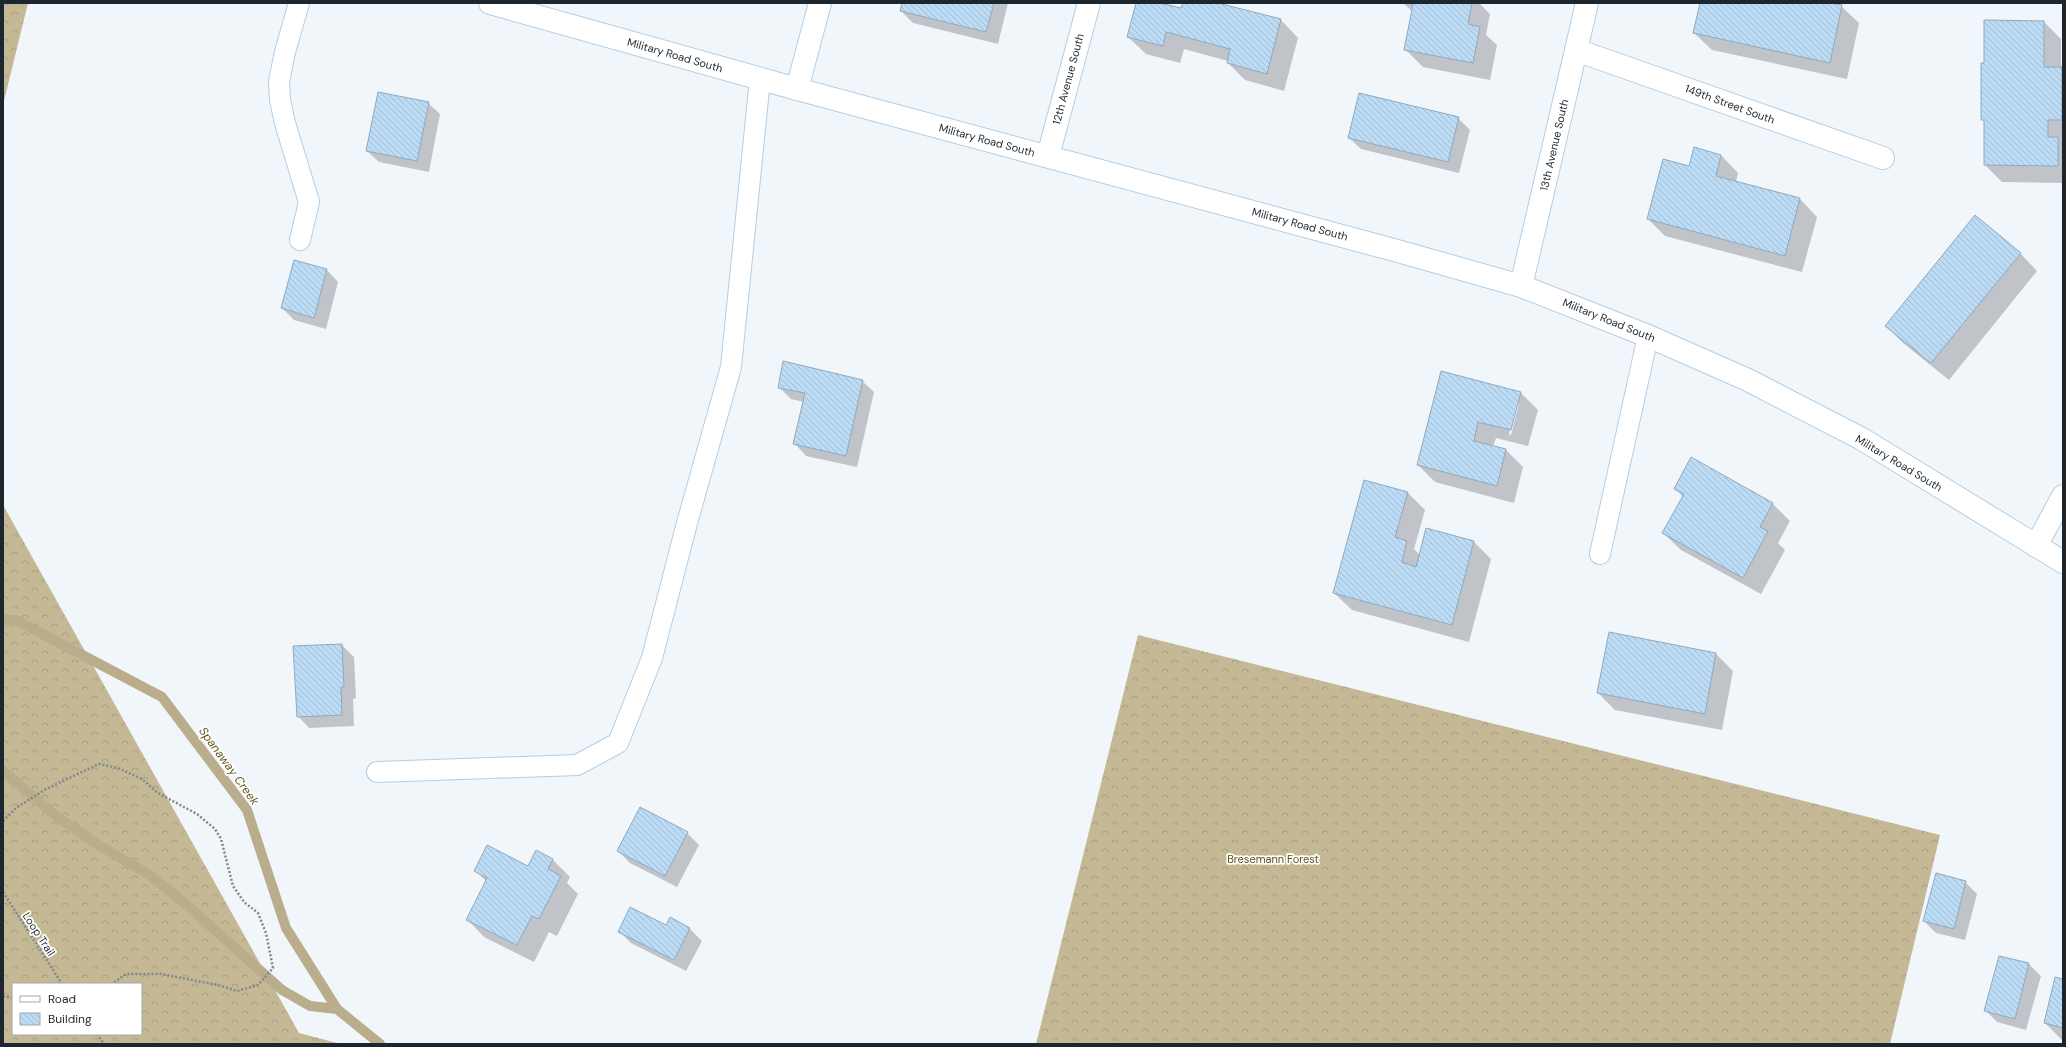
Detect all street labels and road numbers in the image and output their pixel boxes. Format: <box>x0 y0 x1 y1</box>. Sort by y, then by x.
street label: 12th Avenue South <box>1049 32 1087 126</box>
street label: Military Road South <box>626 35 724 75</box>
street label: 149th Street South <box>1683 81 1777 127</box>
street label: 13th Avenue South <box>1537 98 1571 192</box>
street label: Military Road South <box>937 120 1037 160</box>
street label: Military Road South <box>1250 204 1350 244</box>
street label: Military Road South <box>1561 295 1657 345</box>
street label: Military Road South <box>1853 432 1945 494</box>
street label: Loop Trail <box>20 910 58 958</box>

